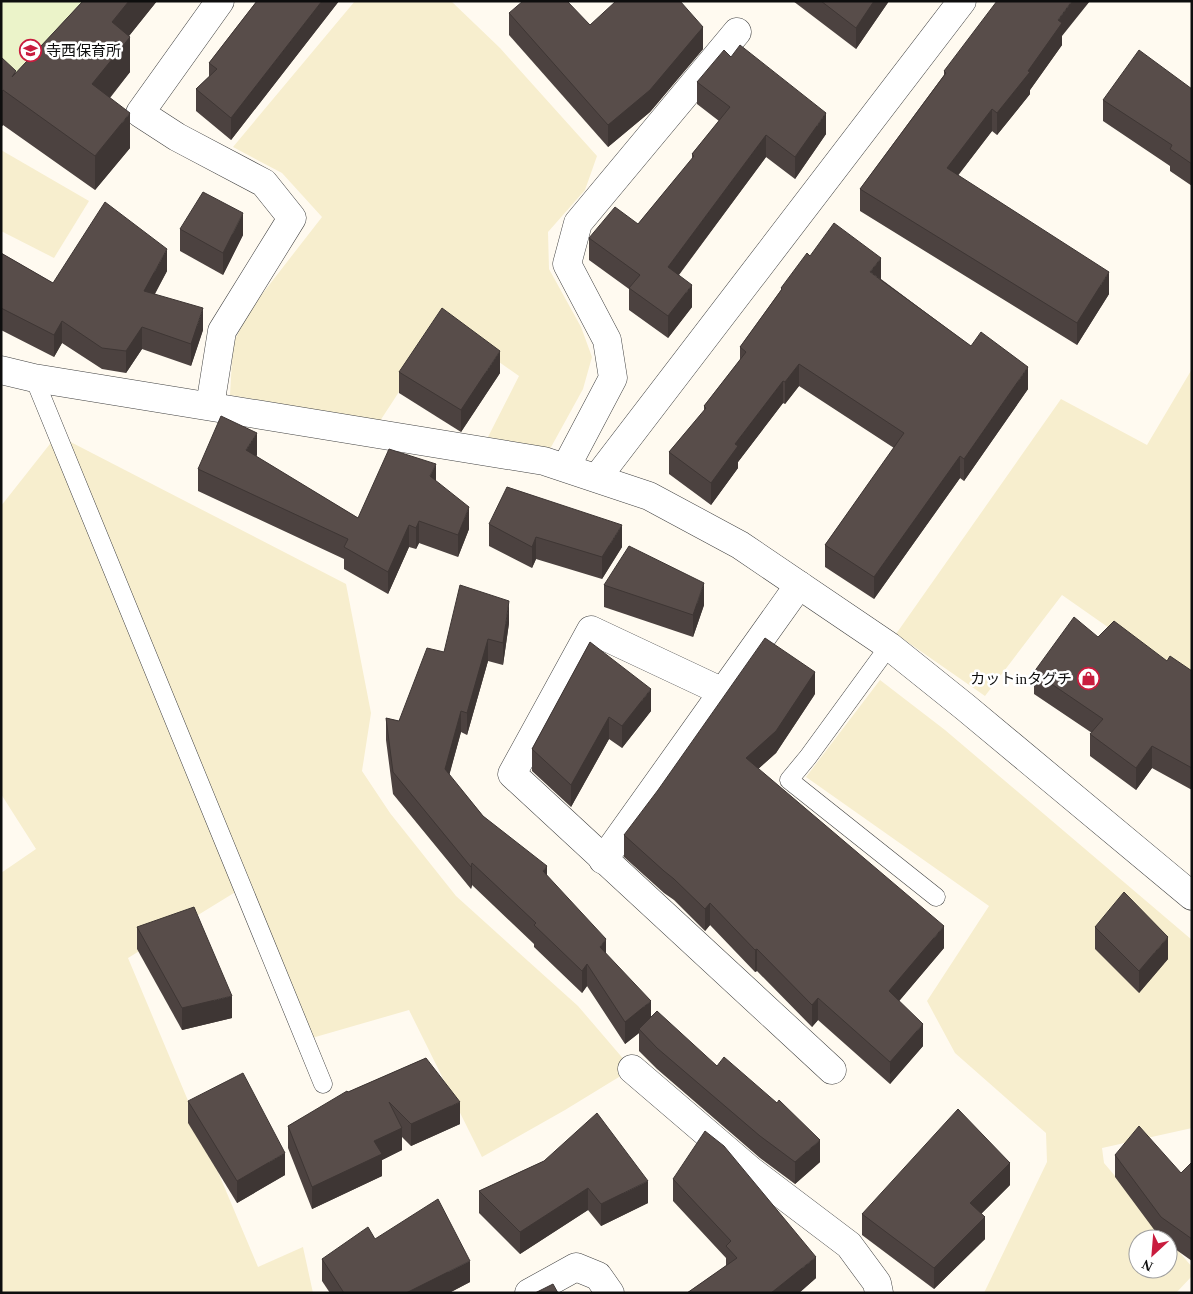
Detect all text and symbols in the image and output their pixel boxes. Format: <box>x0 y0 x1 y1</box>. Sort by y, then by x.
school or university icon: 寺西保育所 <box>18 39 42 63</box>
place label: 寺西保育所 <box>46 43 121 59</box>
shop icon: カットinタグチ <box>1076 667 1100 691</box>
place label: カットinタグチ <box>970 671 1072 687</box>
north arrow <box>1128 1229 1178 1279</box>
text: N <box>1140 1256 1155 1274</box>

